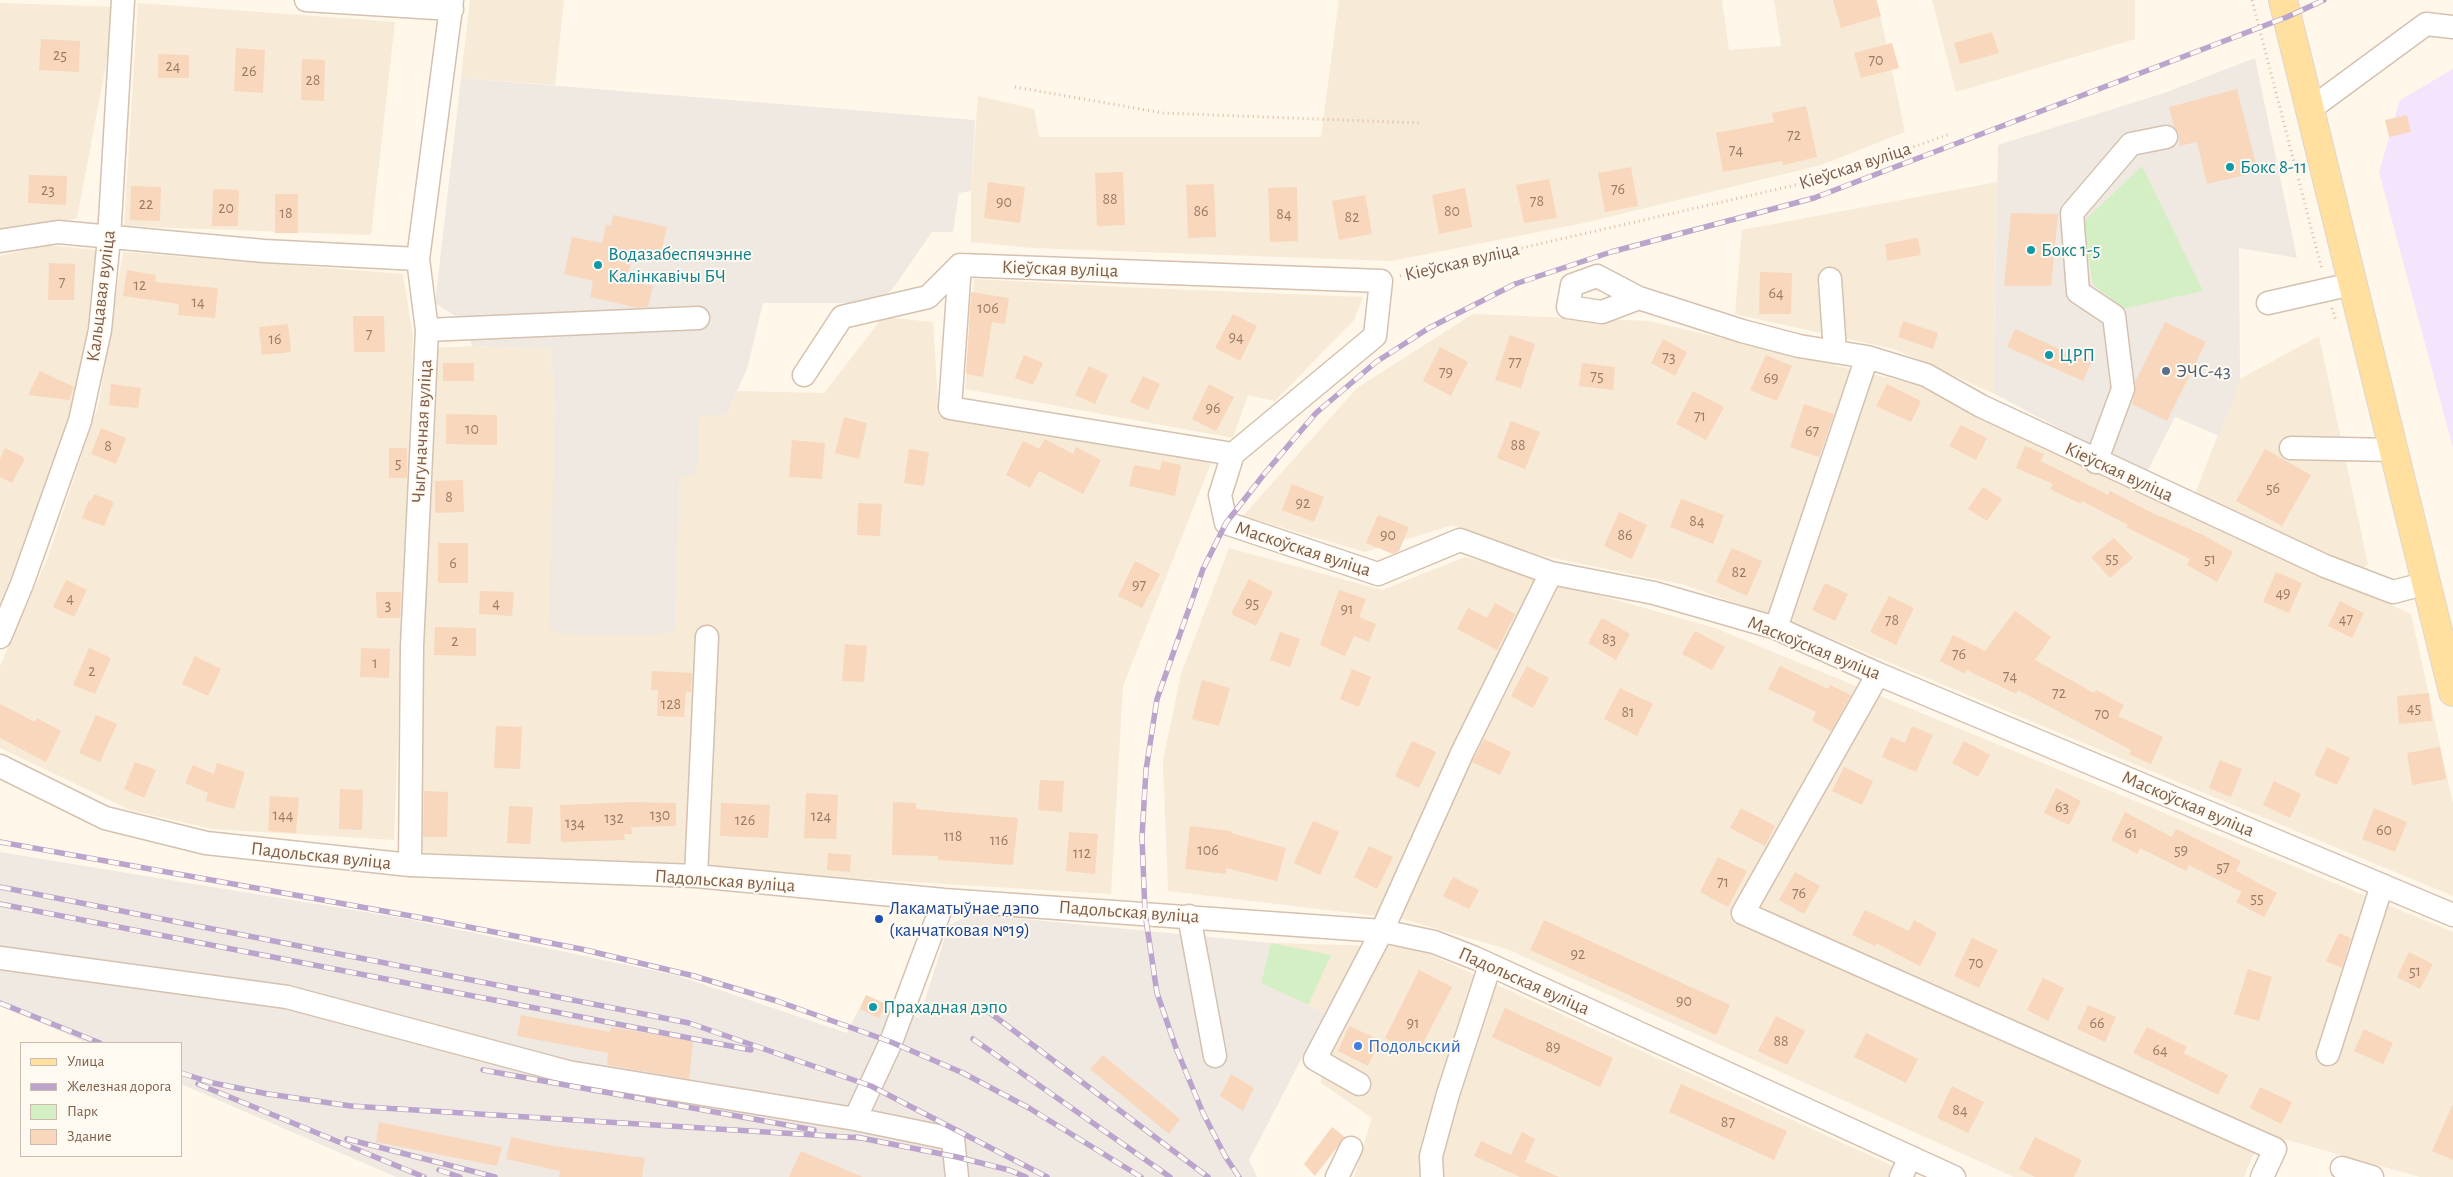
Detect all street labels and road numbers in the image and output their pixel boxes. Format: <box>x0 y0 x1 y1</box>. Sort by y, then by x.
street label: Кіеўская вуліца <box>1796 137 1914 195</box>
street label: Кальцавая вуліца <box>82 229 120 363</box>
street label: Кіеўская вуліца <box>1402 238 1522 286</box>
street label: Кіеўская вуліца <box>1001 256 1119 282</box>
street label: Чыгуначная вуліца <box>407 359 437 503</box>
street label: Кіеўская вуліца <box>2061 437 2177 507</box>
street label: Маскоўская вуліца <box>1232 516 1374 582</box>
street label: Маскоўская вуліца <box>1744 611 1884 685</box>
street label: Маскоўская вуліца <box>2118 766 2258 842</box>
street label: Падольская вуліца <box>250 837 392 875</box>
street label: Падольская вуліца <box>654 865 796 897</box>
street label: Падольская вуліца <box>1058 896 1200 928</box>
street label: Падольская вуліца <box>1455 942 1593 1020</box>

